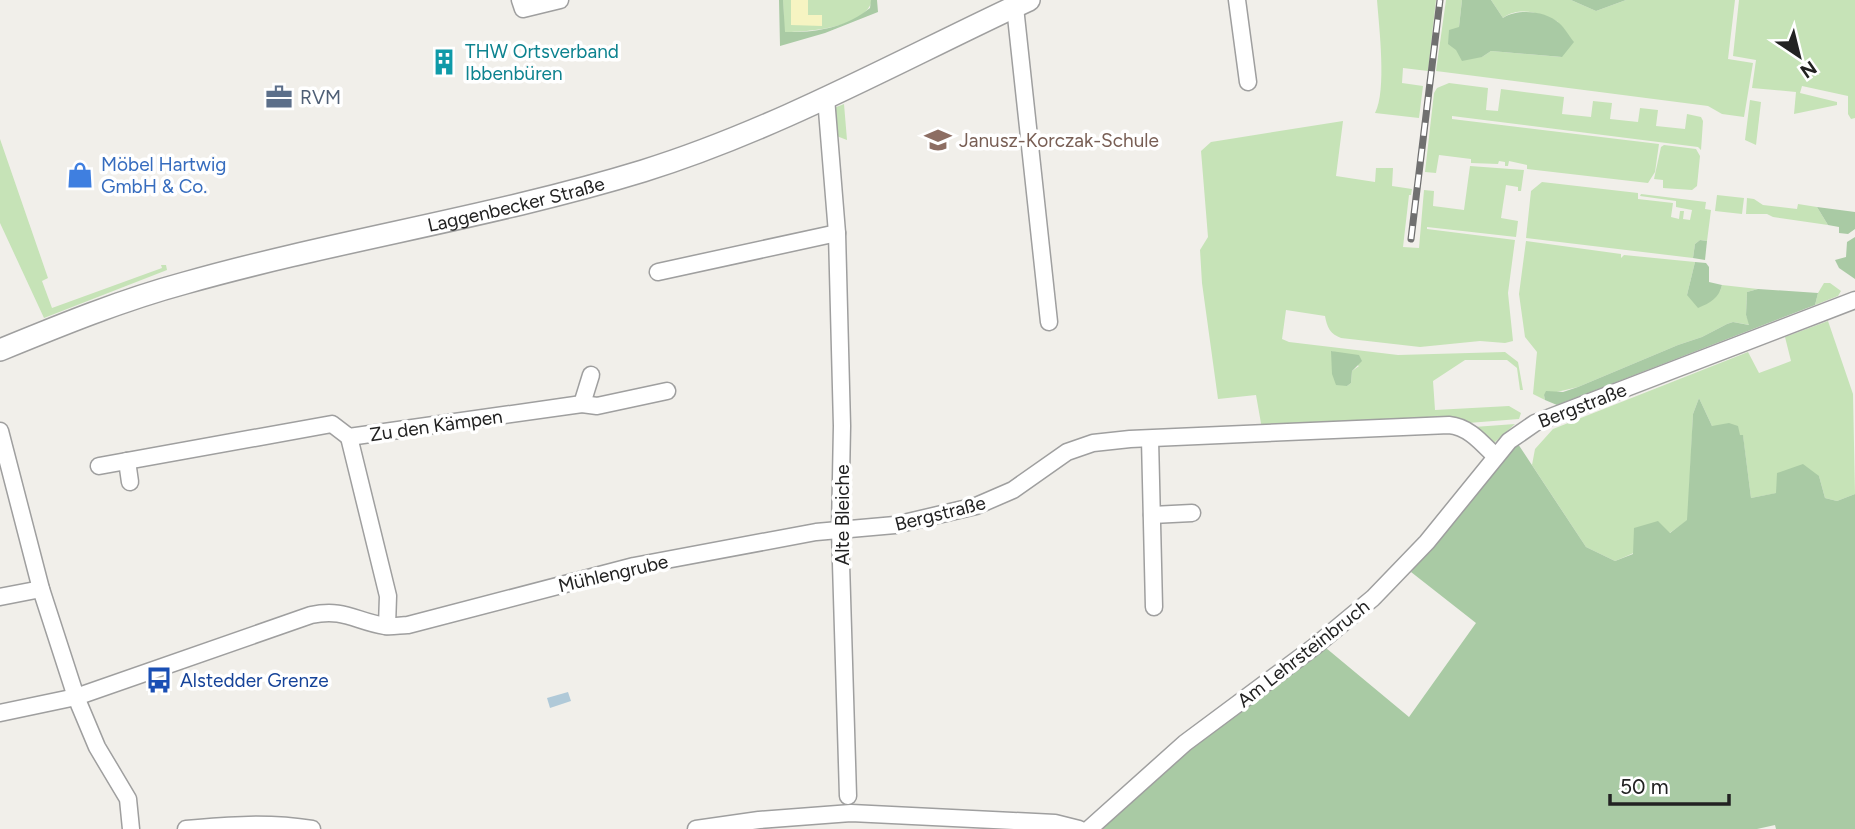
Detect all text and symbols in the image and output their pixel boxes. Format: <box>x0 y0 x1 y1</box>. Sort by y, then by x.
north arrow <box>1764 21 1834 91</box>
place label: THW Ortsverband Ibbenbüren <box>465 40 619 85</box>
building icon: THW Ortsverband Ibbenbüren <box>429 47 459 77</box>
text: N <box>1796 56 1821 83</box>
office icon: RVM <box>264 82 294 112</box>
place label: RVM <box>300 86 341 109</box>
school or university icon: Janusz-Korczak-Schule <box>923 125 953 155</box>
place label: Janusz-Korczak-Schule <box>959 129 1159 152</box>
place label: Möbel Hartwig GmbH & Co. <box>101 153 227 198</box>
shop icon: Möbel Hartwig GmbH & Co. <box>65 160 95 190</box>
street label: Laggenbecker Straße <box>425 172 607 237</box>
street label: Bergstraße <box>1535 378 1630 433</box>
street label: Zu den Kämpen <box>368 405 504 446</box>
street label: Alte Bleiche <box>831 464 854 566</box>
street label: Bergstraße <box>892 491 988 536</box>
street label: Mühlengrube <box>556 550 670 597</box>
street label: Am Lehrsteinbruch <box>1233 595 1374 712</box>
bus stop icon: Alstedder Grenze <box>144 665 174 695</box>
place label: Alstedder Grenze <box>180 669 329 692</box>
scale bar <box>1610 762 1729 806</box>
text: 50 m <box>1620 774 1669 799</box>

